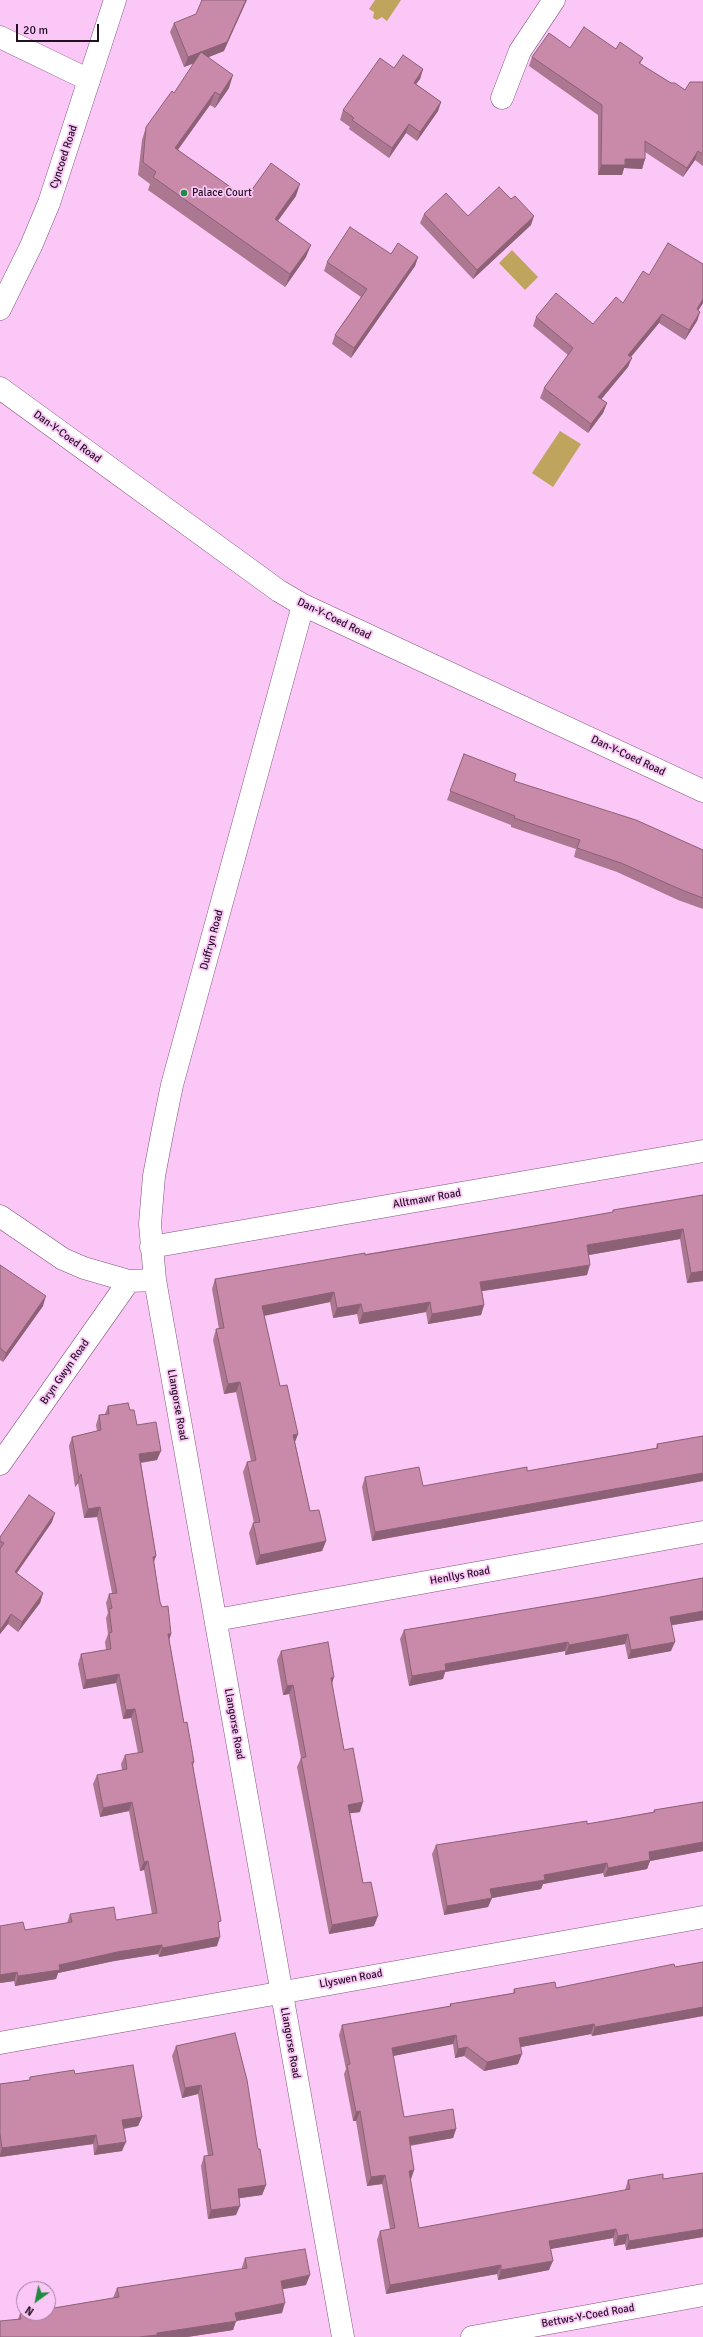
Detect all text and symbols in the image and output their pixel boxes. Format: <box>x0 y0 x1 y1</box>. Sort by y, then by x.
scale bar <box>18 16 101 42</box>
text: 20 m <box>23 23 48 38</box>
street label: Cyncoed Road <box>48 124 80 190</box>
place label: Palace Court <box>192 186 252 200</box>
marker: Palace Court <box>179 188 189 198</box>
street label: Dan-Y-Coed Road <box>31 408 103 466</box>
street label: Dan-Y-Coed Road <box>295 595 373 643</box>
street label: Dan-Y-Coed Road <box>589 733 667 779</box>
street label: Duffryn Road <box>198 908 226 972</box>
street label: Alltmawr Road <box>392 1187 462 1211</box>
street label: Bryn Gwyn Road <box>38 1337 92 1407</box>
street label: Llangorse Road <box>164 1368 190 1442</box>
street label: Henllys Road <box>429 1564 491 1588</box>
street label: Llangorse Road <box>221 1687 247 1761</box>
street label: Llyswen Road <box>318 1967 384 1991</box>
street label: Llangorse Road <box>277 2006 303 2080</box>
north arrow <box>16 2281 56 2321</box>
street label: Bettws-Y-Coed Road <box>540 2301 636 2331</box>
text: N <box>23 2303 36 2318</box>

